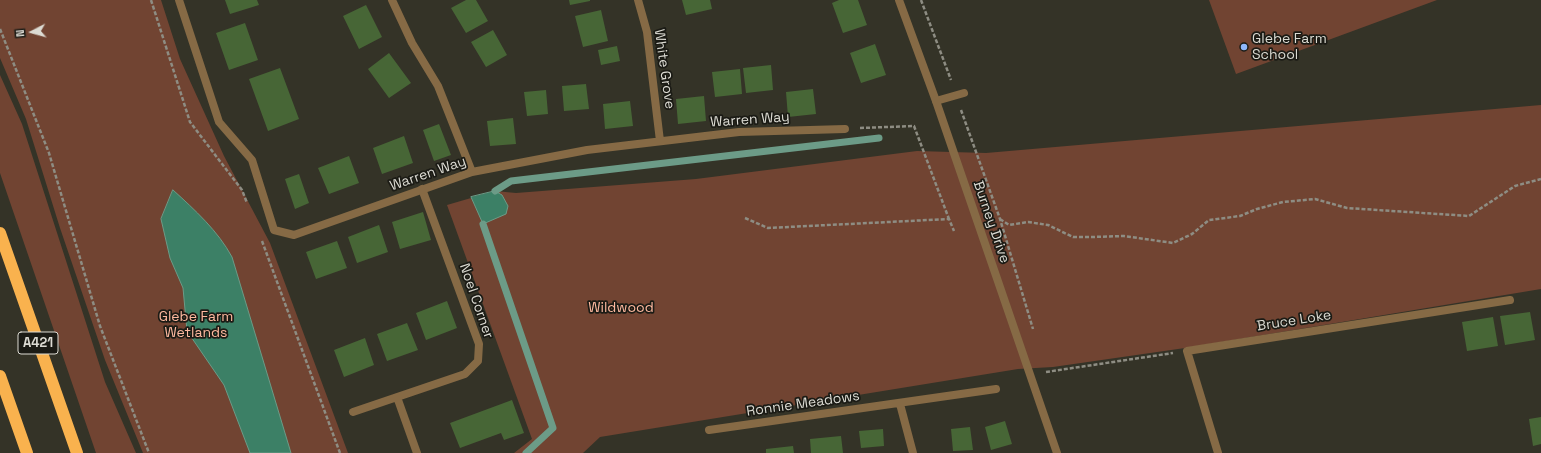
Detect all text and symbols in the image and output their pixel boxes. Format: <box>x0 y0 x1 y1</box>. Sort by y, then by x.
north arrow <box>12 12 52 52</box>
street label: White Grove <box>650 28 678 110</box>
text: N <box>13 29 27 38</box>
place label: Glebe Farm School <box>1252 31 1327 64</box>
marker: Glebe Farm School <box>1239 42 1249 52</box>
street label: Warren Way <box>710 109 790 131</box>
street label: Warren Way <box>388 153 468 195</box>
street label: Burney Drive <box>969 179 1013 265</box>
street label: Noel Corner <box>455 261 497 341</box>
park label: Wildwood <box>588 300 654 316</box>
street label: Bruce Loke <box>1256 307 1332 335</box>
park label: Glebe Farm Wetlands <box>159 309 233 342</box>
road number: A421 <box>18 332 58 354</box>
street label: Ronnie Meadows <box>745 388 861 420</box>

